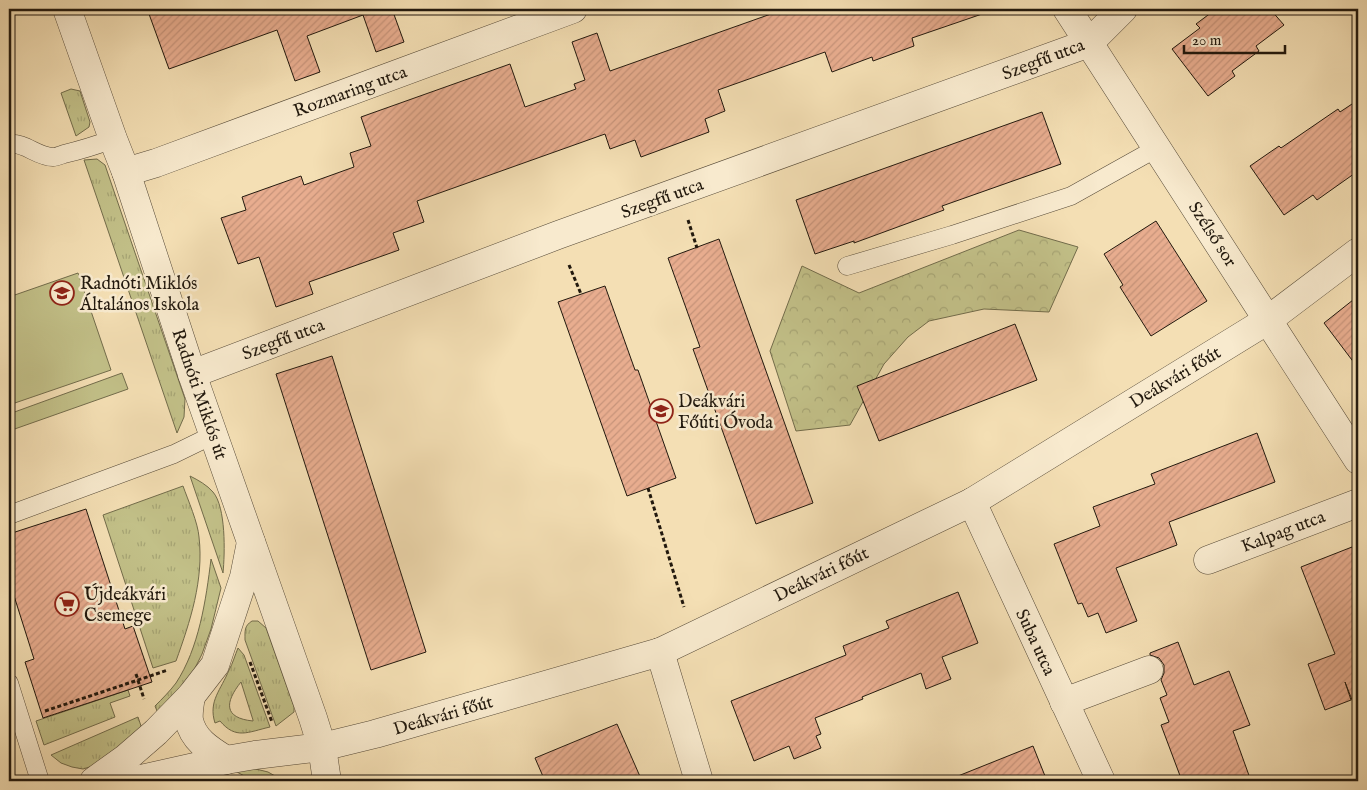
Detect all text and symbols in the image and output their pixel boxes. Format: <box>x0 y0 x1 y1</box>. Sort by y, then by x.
scale bar <box>1184 22 1286 54</box>
text: 20 m <box>1192 31 1222 50</box>
street label: Szegfű utca <box>999 34 1088 87</box>
street label: Rozmaring utca <box>291 61 411 124</box>
street label: Szegfű utca <box>618 174 707 225</box>
street label: Szélső sor <box>1182 198 1242 272</box>
place label: Radnóti Miklós Általános Iskola <box>79 273 199 317</box>
school or university icon: Radnóti Miklós Általános Iskola <box>49 280 75 306</box>
street label: Szegfű utca <box>239 314 328 367</box>
street label: Radnóti Miklós út <box>165 326 232 463</box>
street label: Deákvári főút <box>1126 342 1226 415</box>
place label: Deákvári Főúti Óvoda <box>678 391 773 435</box>
school or university icon: Deákvári Főúti Óvoda <box>648 398 674 424</box>
street label: Kalpag utca <box>1238 506 1329 559</box>
street label: Deákvári főút <box>770 543 873 608</box>
place label: Újdeákvári Csemege <box>84 583 166 628</box>
supermarket icon: Újdeákvári Csemege <box>54 591 80 617</box>
street label: Suba utca <box>1009 606 1060 680</box>
street label: Deákvári főút <box>391 691 496 742</box>

